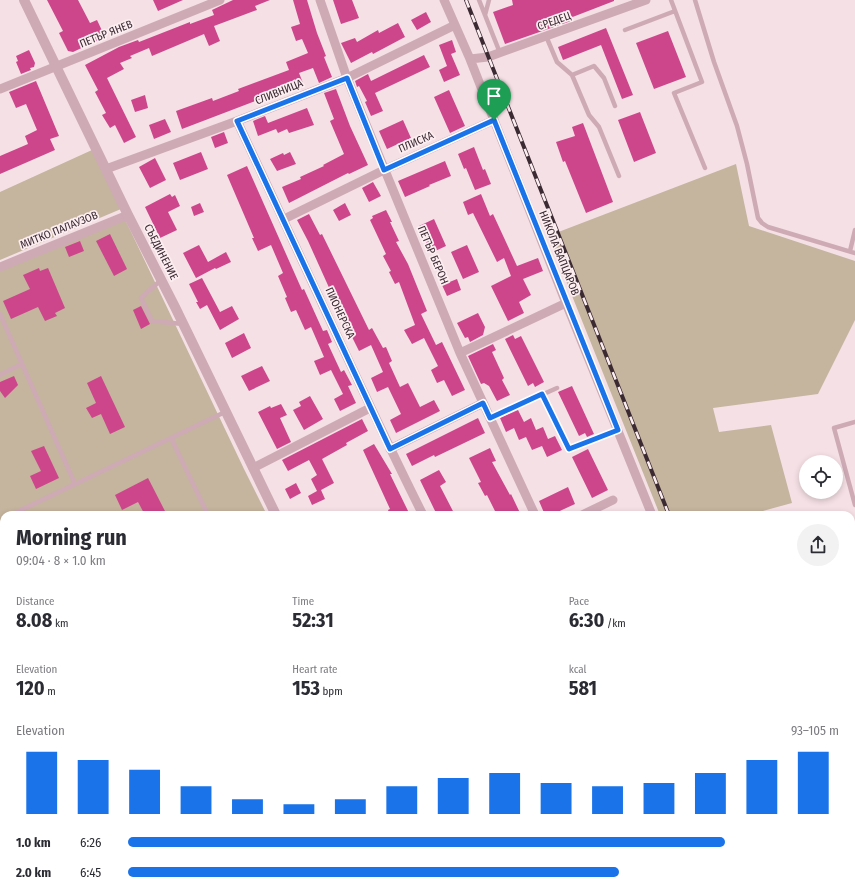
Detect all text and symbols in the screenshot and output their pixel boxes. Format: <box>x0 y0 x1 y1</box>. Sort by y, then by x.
street label: СРЕДЕЦ <box>536 9 573 33</box>
street label: ПЕТЪР ЯНЕВ <box>78 17 134 51</box>
street label: СЛИВНИЦА <box>253 76 305 107</box>
pin <box>477 79 511 120</box>
icon: arrive <box>483 85 505 107</box>
street label: ПЛИСКА <box>396 128 436 155</box>
street label: МИТКО ПАЛАУЗОВ <box>18 209 100 251</box>
street label: НИКОЛА ВАПЦАРОВ <box>536 209 582 297</box>
street label: СЪЕДИНЕНИЕ <box>141 222 181 282</box>
street label: ПЕТЪР БЕРОН <box>415 224 451 286</box>
street label: ПИОНЕРСКА <box>322 285 358 341</box>
map controls <box>799 455 843 499</box>
button: locate <box>799 455 843 499</box>
text: Morning run <box>16 524 127 551</box>
button: share <box>797 524 839 566</box>
text: 09:04 · 8 × 1.0 km <box>16 553 106 568</box>
text: Distance <box>16 595 55 608</box>
text: Time <box>292 595 314 608</box>
text: Pace <box>569 595 589 608</box>
text: 8.08 <box>16 608 52 632</box>
text: 52:31 <box>292 608 334 632</box>
text: 6:30 <box>569 608 604 632</box>
text: km <box>52 617 69 630</box>
text: /km <box>604 617 626 630</box>
text: Elevation <box>16 663 57 676</box>
text: Heart rate <box>292 663 338 676</box>
text: kcal <box>569 663 586 676</box>
text: 120 <box>16 676 45 700</box>
text: 153 <box>292 676 320 700</box>
text: 581 <box>569 676 597 700</box>
text: m <box>45 685 56 698</box>
text: bpm <box>320 685 343 698</box>
text: Elevation <box>16 723 65 738</box>
text: 93–105 m <box>791 723 839 738</box>
text: 1.0 km <box>16 835 51 850</box>
text: 6:26 <box>80 835 101 850</box>
text: 2.0 km <box>16 865 51 880</box>
text: 6:45 <box>80 865 101 880</box>

